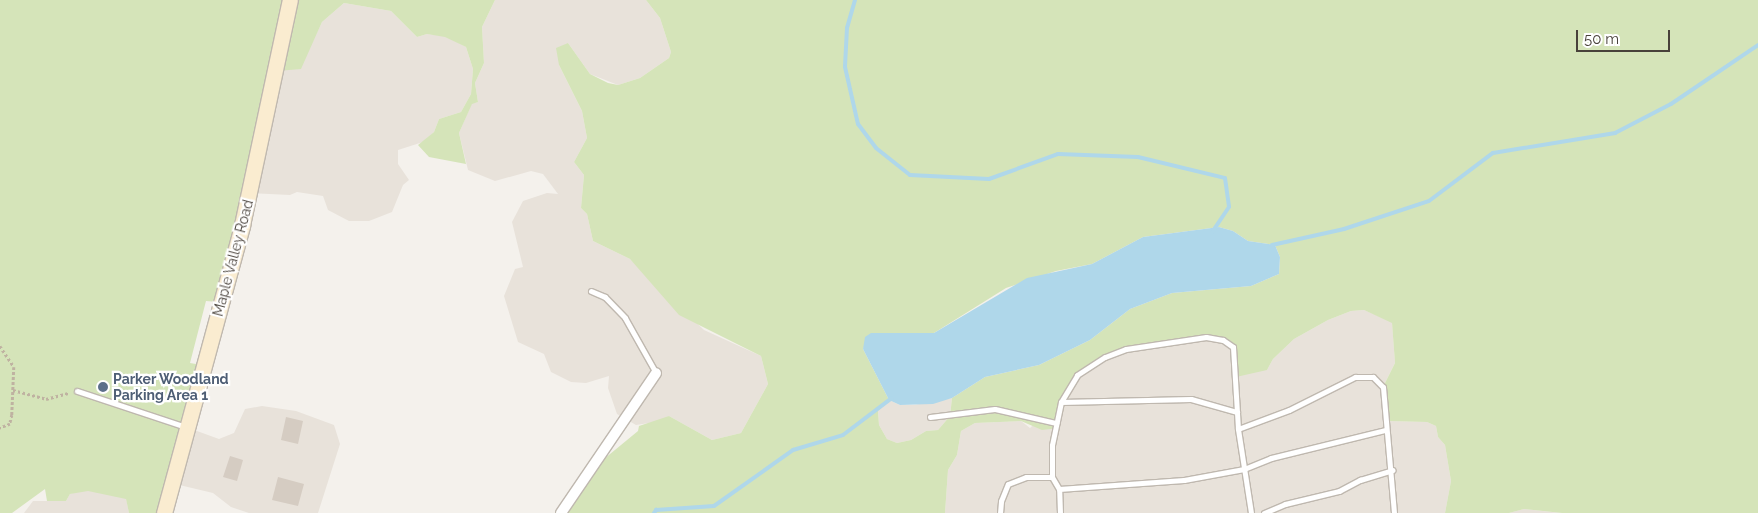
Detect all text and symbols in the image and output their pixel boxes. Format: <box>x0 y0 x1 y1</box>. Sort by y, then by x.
scale bar <box>1578 20 1672 52</box>
text: 50 m <box>1584 30 1619 48</box>
street label: Maple Valley Road <box>209 197 257 319</box>
place label: Parker Woodland Parking Area 1 <box>113 371 229 404</box>
marker: Parker Woodland Parking Area 1 <box>97 381 109 393</box>

